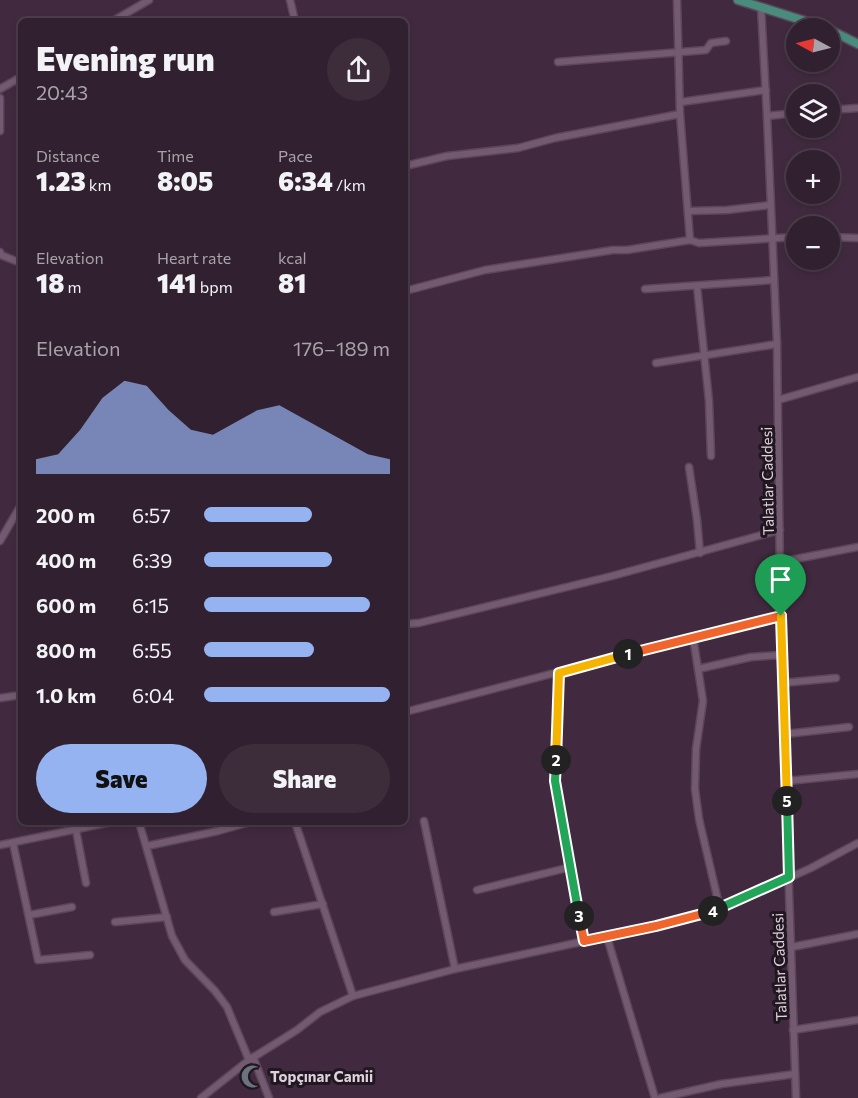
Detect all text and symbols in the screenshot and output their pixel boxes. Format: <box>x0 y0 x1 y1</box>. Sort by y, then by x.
north arrow <box>786 18 840 72</box>
map controls <box>786 18 840 270</box>
text: Evening run <box>36 37 215 78</box>
button: share <box>327 38 390 101</box>
text: 20:43 <box>36 80 88 104</box>
button: layers <box>786 84 840 138</box>
text: Distance <box>36 146 100 165</box>
text: Time <box>157 146 194 165</box>
text: Pace <box>278 146 313 165</box>
button: + <box>786 150 840 204</box>
text: 1.23 <box>36 165 86 196</box>
text: 8:05 <box>157 165 213 196</box>
text: 6:34 <box>278 165 333 196</box>
text: km <box>86 175 111 194</box>
text: /km <box>333 175 366 194</box>
button: − <box>786 216 840 270</box>
text: Elevation <box>36 248 104 267</box>
text: Heart rate <box>157 248 231 267</box>
text: kcal <box>278 248 307 267</box>
text: 18 <box>36 267 64 298</box>
text: 141 <box>157 267 197 298</box>
text: 81 <box>278 267 306 298</box>
text: m <box>64 277 81 296</box>
text: bpm <box>197 277 233 296</box>
text: Elevation <box>36 336 121 360</box>
text: 176–189 m <box>293 336 390 360</box>
street label: Talatlar Caddesi <box>757 427 777 535</box>
text: 200 m <box>36 503 95 527</box>
text: 6:57 <box>132 503 171 527</box>
text: 400 m <box>36 548 96 572</box>
text: 6:39 <box>132 548 172 572</box>
pin <box>755 554 806 616</box>
icon: arrive <box>764 563 797 596</box>
text: 600 m <box>36 593 96 617</box>
text: 6:15 <box>132 593 169 617</box>
text: 800 m <box>36 638 96 662</box>
text: 6:55 <box>132 638 172 662</box>
pin: 1 <box>613 639 643 669</box>
text: 1 <box>624 644 632 663</box>
text: 1.0 km <box>36 683 96 707</box>
text: 6:04 <box>132 683 174 707</box>
button: Save <box>36 744 207 813</box>
button: Share <box>219 744 390 813</box>
pin: 2 <box>541 745 571 775</box>
text: 2 <box>551 750 561 769</box>
pin: 5 <box>772 786 802 816</box>
text: 5 <box>782 791 792 810</box>
pin: 4 <box>698 896 728 926</box>
pin: 3 <box>564 901 594 931</box>
text: 4 <box>708 901 718 920</box>
text: 3 <box>574 906 584 925</box>
street label: Talatlar Caddesi <box>768 912 790 1022</box>
mosque icon: Topçınar Camii <box>239 1063 265 1089</box>
place label: Topçınar Camii <box>270 1067 373 1085</box>

